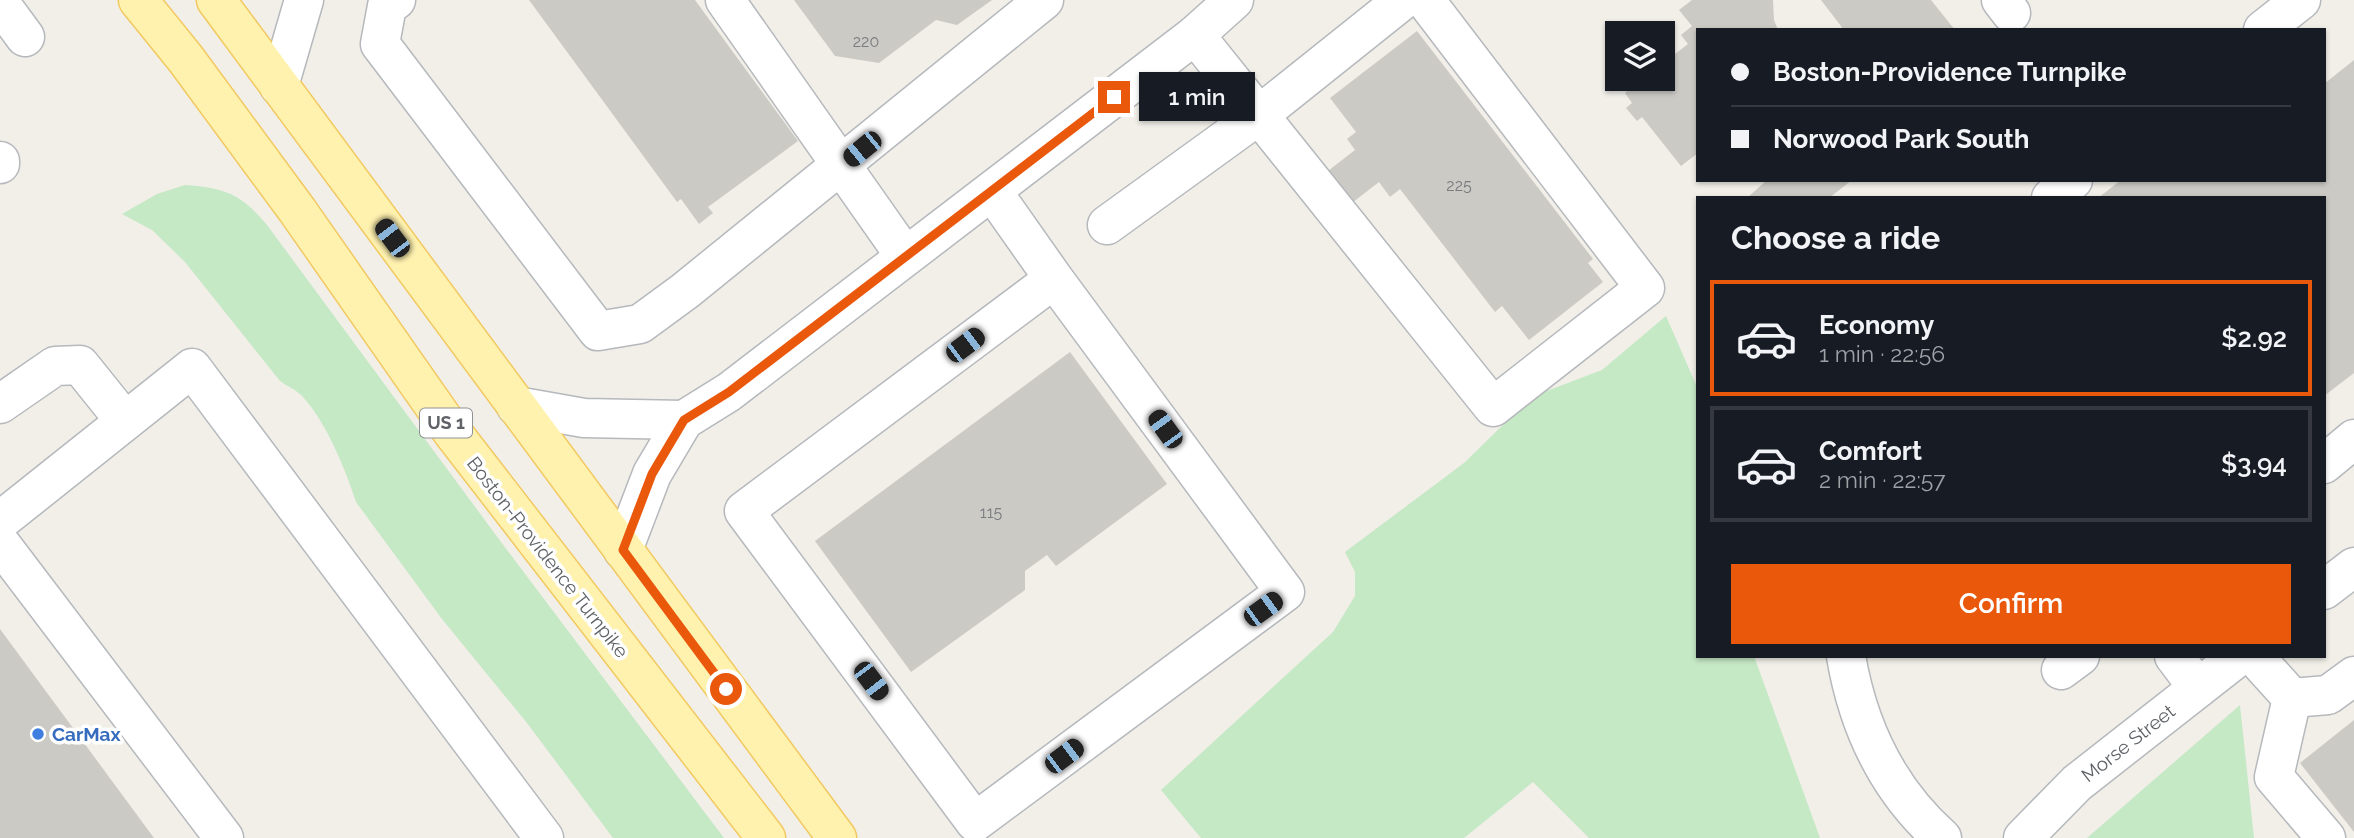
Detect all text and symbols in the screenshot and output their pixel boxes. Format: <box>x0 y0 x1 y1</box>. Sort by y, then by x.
map controls <box>1605 21 1675 91</box>
button: layers <box>1605 21 1675 91</box>
house number: 220 <box>853 32 879 51</box>
text: Boston-Providence Turnpike <box>1773 57 2126 87</box>
callout: 1 min <box>1138 72 1254 122</box>
route end <box>1098 81 1130 113</box>
text: 1 min <box>1168 83 1226 110</box>
text: Norwood Park South <box>1773 124 2029 154</box>
car <box>840 128 885 170</box>
house number: 225 <box>1446 176 1472 195</box>
car <box>371 215 414 261</box>
text: Choose a ride <box>1731 219 1940 256</box>
icon: car <box>1735 307 1798 370</box>
text: Economy <box>1819 310 1934 340</box>
text: $2.92 <box>2221 323 2287 353</box>
car <box>942 324 989 366</box>
text: 1 min · 22:56 <box>1819 340 1945 367</box>
car <box>1145 406 1186 452</box>
road number: US 1 <box>420 408 472 438</box>
icon: car <box>1735 433 1798 496</box>
text: Comfort <box>1819 436 1922 466</box>
text: $3.94 <box>2221 449 2287 479</box>
street label: Boston-Providence Turnpike <box>463 452 633 662</box>
text: 2 min · 22:57 <box>1819 466 1946 493</box>
house number: 115 <box>980 503 1002 522</box>
button: Confirm <box>1731 564 2291 644</box>
car <box>1240 588 1287 630</box>
car <box>850 658 893 704</box>
route start <box>710 673 742 705</box>
street label: Morse Street <box>2077 699 2180 786</box>
place label: CarMax <box>52 723 122 745</box>
marker: CarMax <box>30 726 46 742</box>
car <box>1041 735 1088 777</box>

